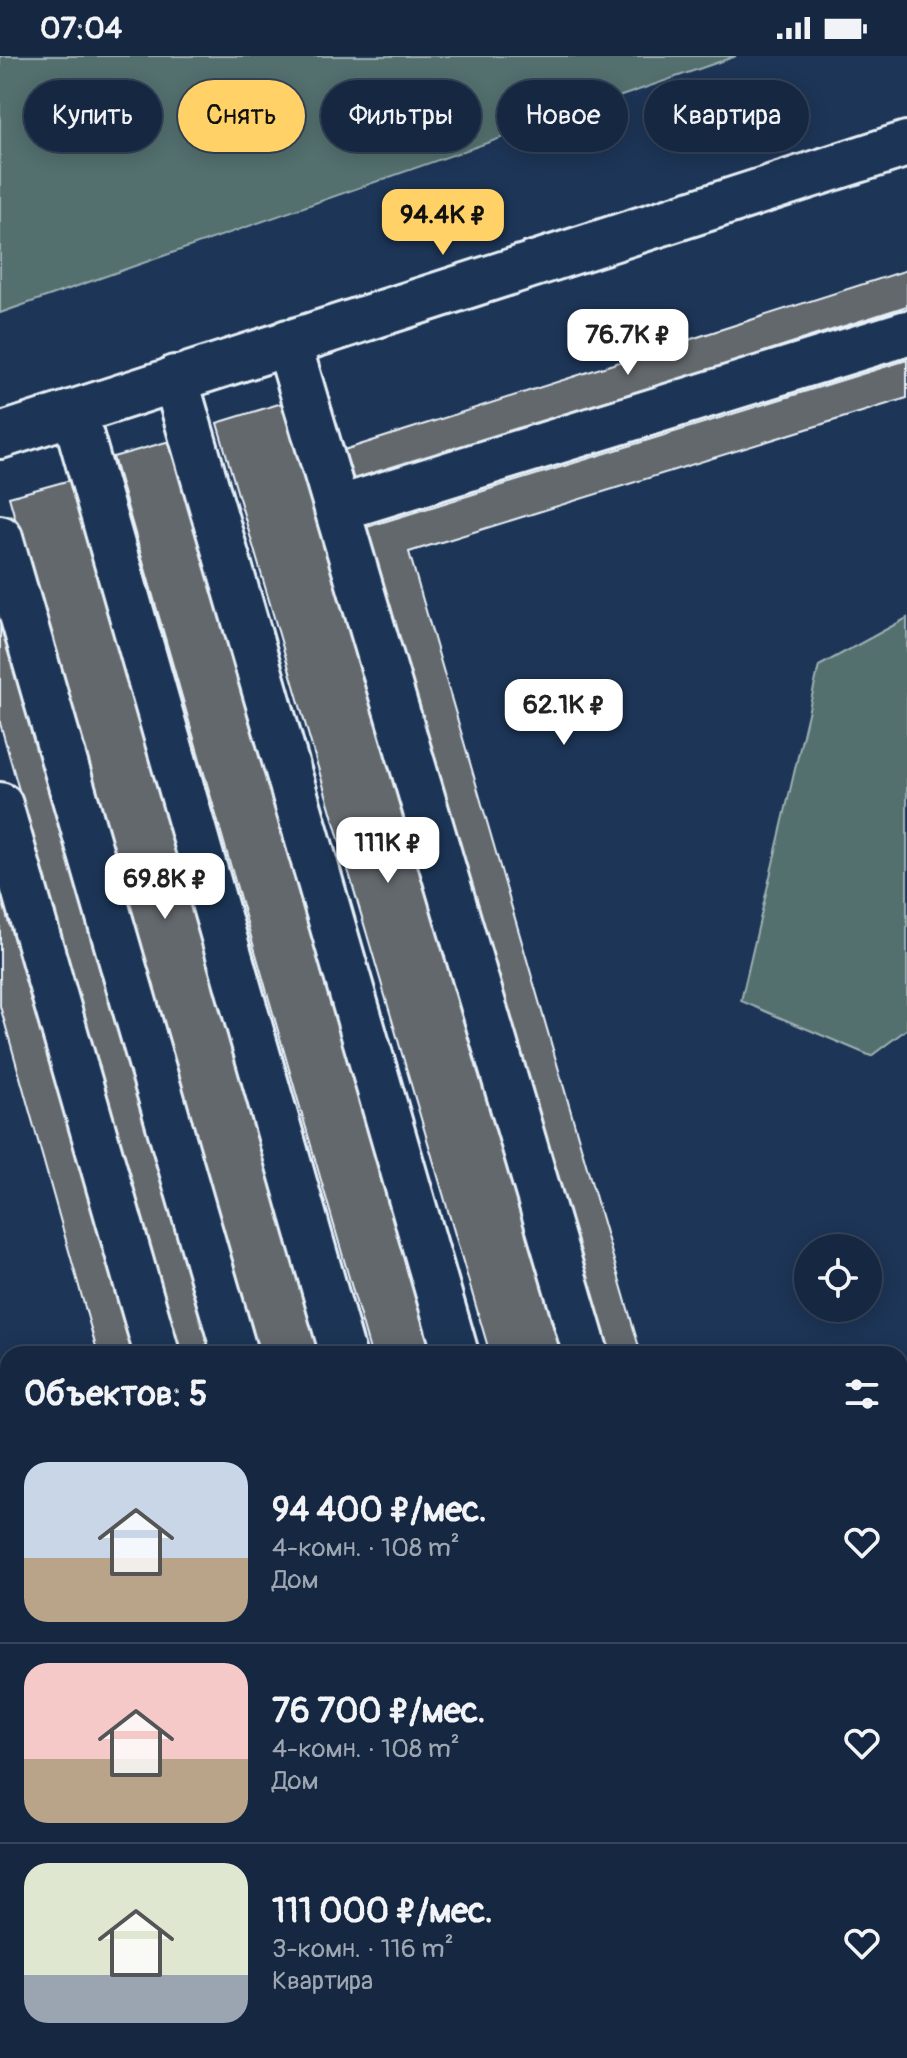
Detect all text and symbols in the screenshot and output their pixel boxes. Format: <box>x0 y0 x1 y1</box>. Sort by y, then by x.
text: 07:04 <box>40 10 122 47</box>
chip: Купить <box>24 80 162 152</box>
chip: Снять <box>178 80 305 152</box>
chip: Фильтры <box>321 80 481 152</box>
chip: Новое <box>497 80 628 152</box>
chip: Квартира <box>644 80 809 152</box>
pin: 94.4K ₽ <box>369 189 517 257</box>
text: 94.4K ₽ <box>400 199 486 231</box>
pin: 76.7K ₽ <box>554 309 702 377</box>
text: 76.7K ₽ <box>585 319 671 351</box>
pin: 62.1K ₽ <box>490 679 638 747</box>
text: 62.1K ₽ <box>523 689 605 721</box>
pin: 111K ₽ <box>323 817 453 885</box>
text: 111K ₽ <box>354 827 422 859</box>
pin: 69.8K ₽ <box>91 853 239 921</box>
text: 69.8K ₽ <box>123 863 207 895</box>
map controls <box>794 1234 882 1322</box>
button: locate <box>794 1234 882 1322</box>
icon: filters <box>840 1372 884 1416</box>
text: Объектов: 5 <box>24 1373 207 1416</box>
text: 94 400 ₽/мес. <box>272 1489 487 1532</box>
icon: home <box>88 1494 184 1590</box>
icon: heart <box>840 1520 884 1564</box>
text: 4-комн. · 108 m² <box>272 1532 460 1564</box>
text: Дом <box>272 1564 319 1596</box>
text: 76 700 ₽/мес. <box>272 1690 485 1733</box>
icon: home <box>88 1695 184 1791</box>
icon: heart <box>840 1721 884 1765</box>
text: 4-комн. · 108 m² <box>272 1733 460 1765</box>
text: Дом <box>272 1765 319 1797</box>
text: 111 000 ₽/мес. <box>272 1890 493 1933</box>
icon: home <box>88 1895 184 1991</box>
icon: heart <box>840 1921 884 1965</box>
text: 3-комн. · 116 m² <box>272 1933 454 1965</box>
text: Квартира <box>272 1965 373 1997</box>

